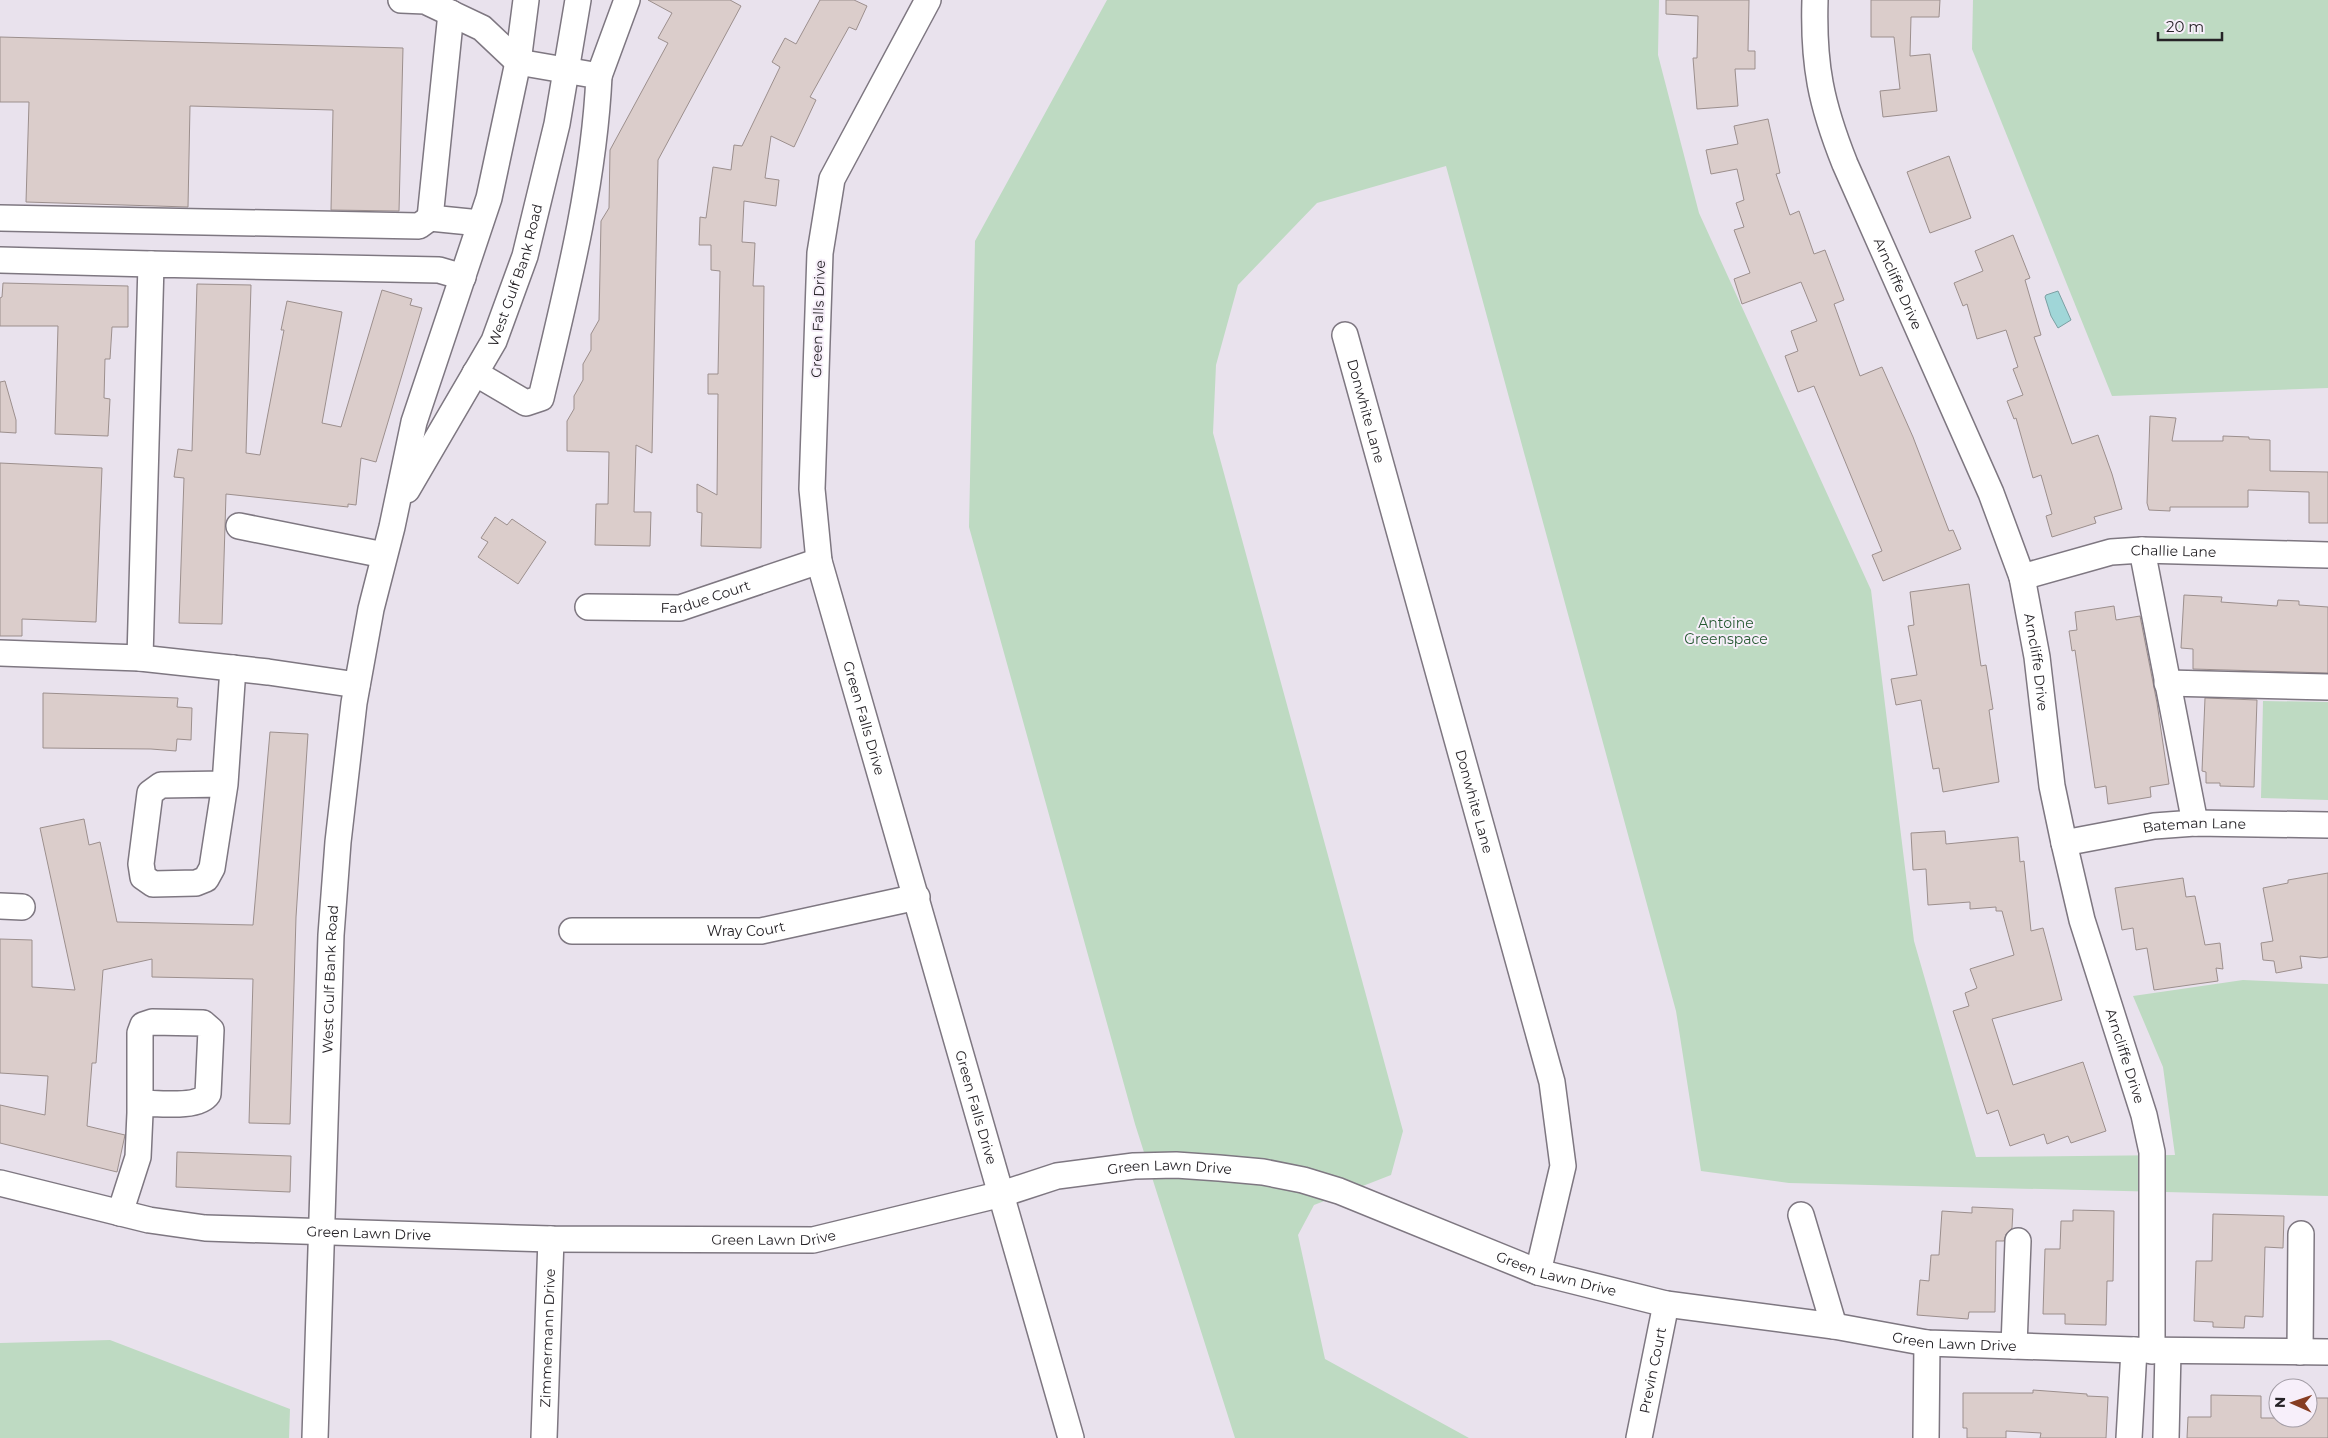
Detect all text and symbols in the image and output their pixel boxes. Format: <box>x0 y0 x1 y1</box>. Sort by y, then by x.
scale bar <box>2158 10 2222 42</box>
text: 20 m <box>2166 17 2204 36</box>
street label: West Gulf Bank Road <box>484 202 546 349</box>
street label: Arncliffe Drive <box>1870 235 1926 332</box>
street label: Green Falls Drive <box>807 260 829 378</box>
street label: Donwhite Lane <box>1343 357 1389 465</box>
street label: Challie Lane <box>2130 541 2217 561</box>
street label: Fardue Court <box>661 576 753 617</box>
street label: Arncliffe Drive <box>2020 612 2052 712</box>
park label: Antoine Greenspace <box>1684 614 1768 648</box>
street label: Green Falls Drive <box>839 659 889 777</box>
street label: Donwhite Lane <box>1451 747 1497 855</box>
street label: Bateman Lane <box>2141 814 2246 837</box>
street label: West Gulf Bank Road <box>318 904 342 1054</box>
street label: Wray Court <box>707 917 787 940</box>
street label: Arncliffe Drive <box>2102 1006 2149 1106</box>
street label: Green Falls Drive <box>951 1048 1001 1167</box>
street label: Green Lawn Drive <box>1106 1156 1233 1178</box>
street label: Green Lawn Drive <box>306 1222 432 1244</box>
street label: Green Lawn Drive <box>711 1226 838 1249</box>
street label: Green Lawn Drive <box>1494 1247 1618 1300</box>
street label: Zimmermann Drive <box>536 1268 559 1408</box>
street label: Previn Court <box>1635 1325 1670 1415</box>
street label: Green Lawn Drive <box>1891 1328 2017 1355</box>
north arrow <box>2268 1378 2318 1428</box>
text: N <box>2271 1397 2289 1409</box>

